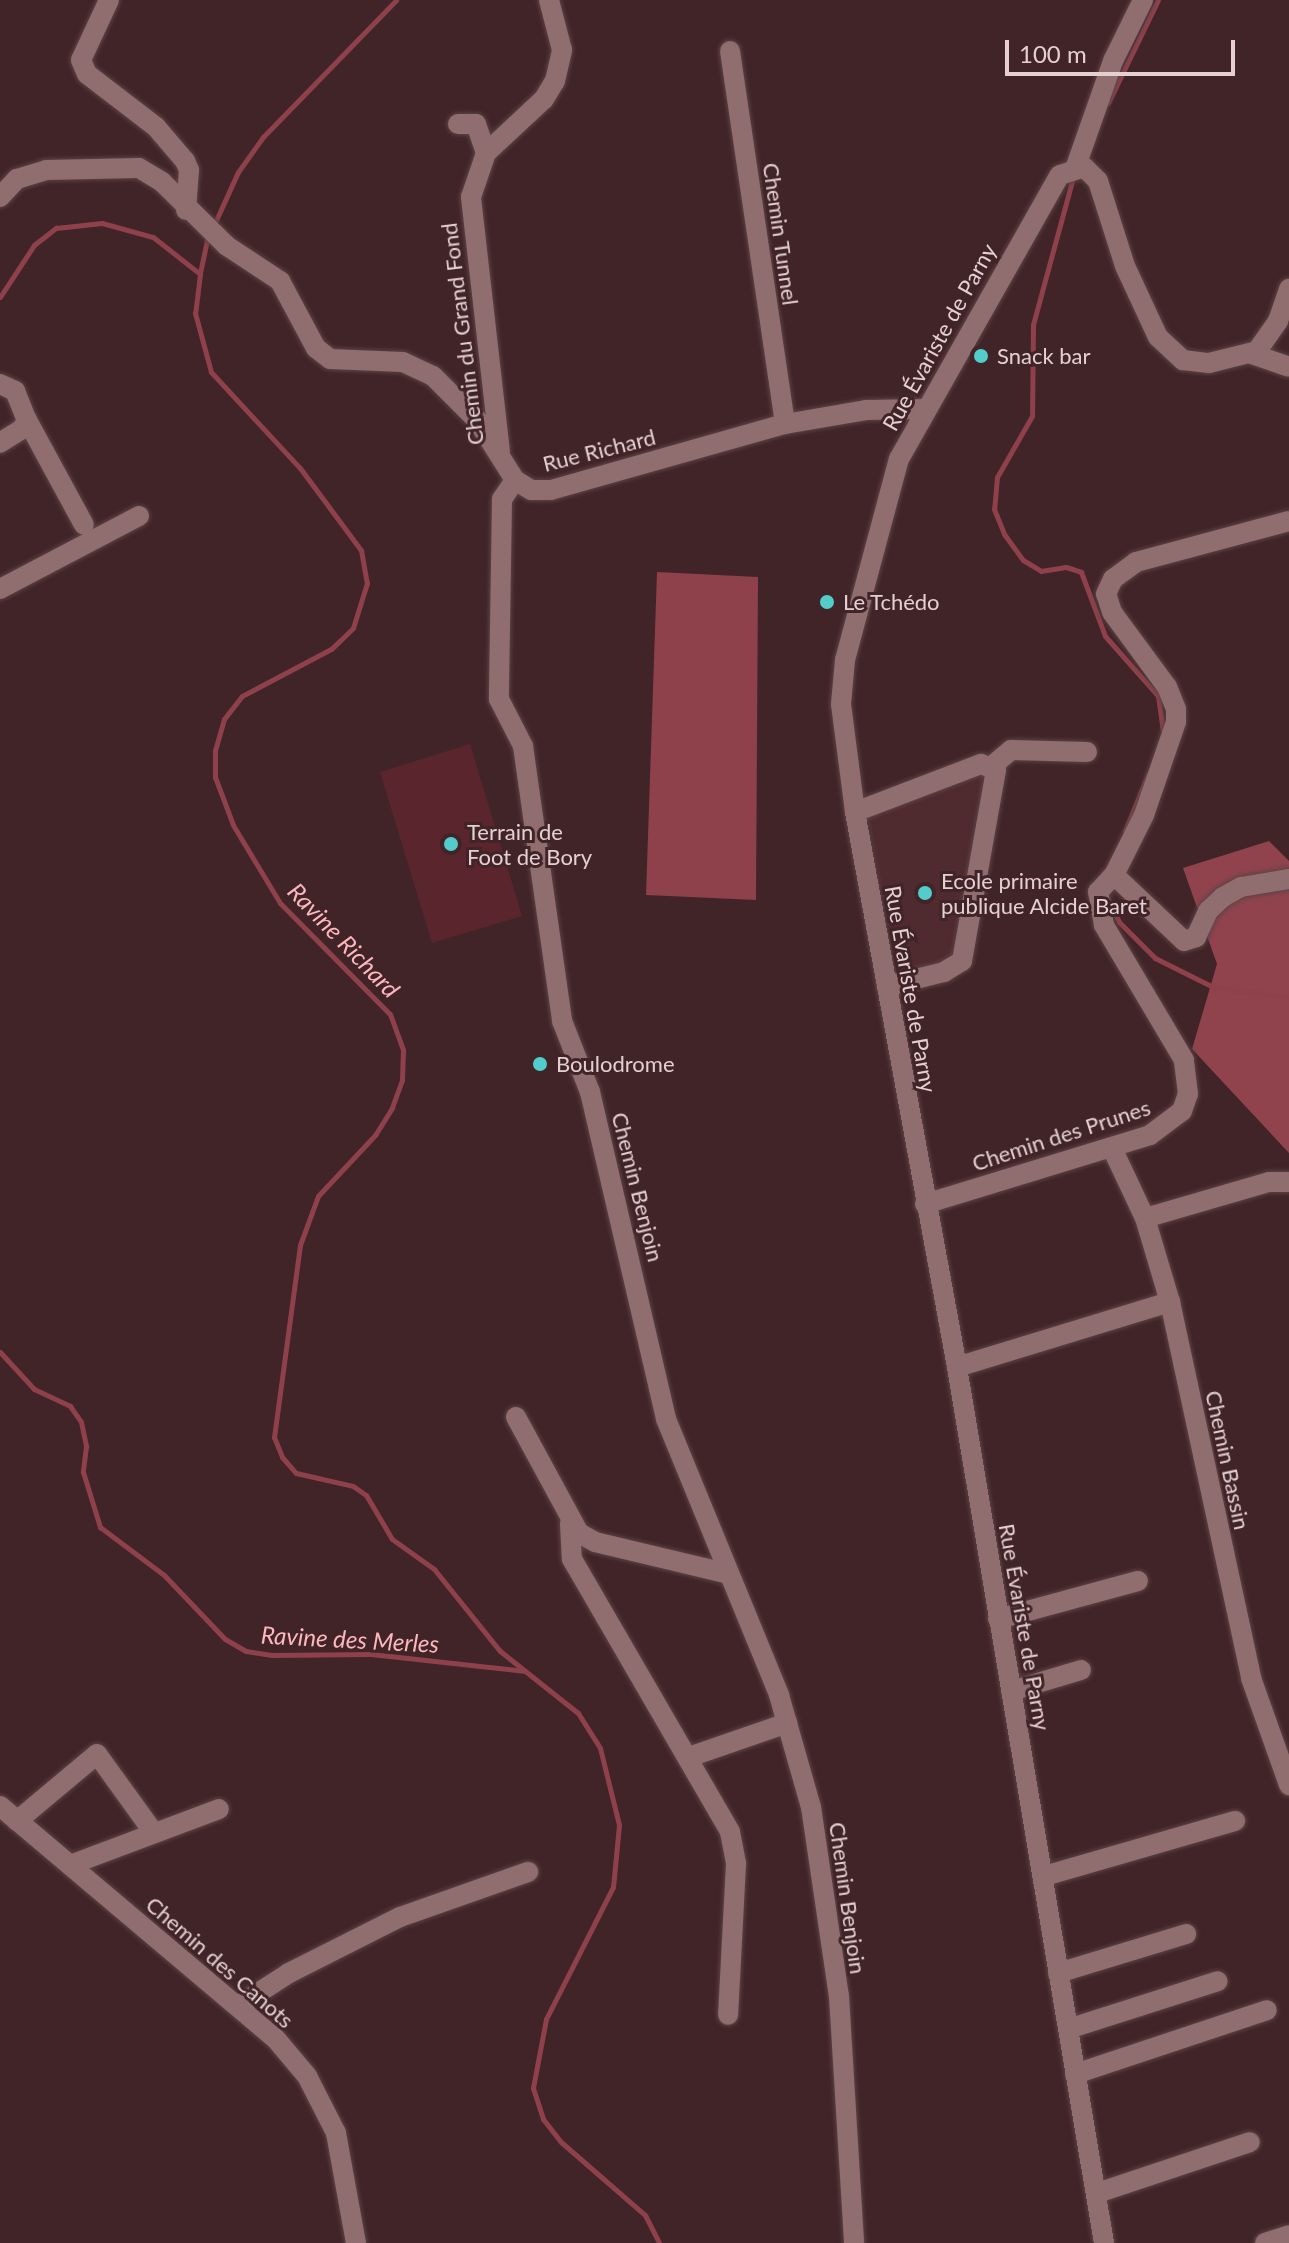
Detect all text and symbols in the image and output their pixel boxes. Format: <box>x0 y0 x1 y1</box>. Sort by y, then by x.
scale bar <box>1009 24 1239 74</box>
text: 100 m <box>1019 39 1087 68</box>
street label: Chemin Tunnel <box>758 161 804 307</box>
street label: Chemin du Grand Fond <box>435 221 489 447</box>
street label: Rue Évariste de Parny <box>877 239 1001 435</box>
place label: Snack bar <box>997 343 1090 369</box>
marker: Snack bar <box>972 347 990 365</box>
street label: Rue Richard <box>540 423 658 477</box>
place label: Le Tchédo <box>843 589 940 615</box>
marker: Le Tchédo <box>818 593 836 611</box>
place label: Terrain de Foot de Bory <box>467 818 592 870</box>
marker: Terrain de Foot de Bory <box>442 835 460 853</box>
place label: Ecole primaire publique Alcide Baret <box>941 867 1148 918</box>
water label: Ravine Richard <box>282 877 406 1003</box>
street label: Rue Évariste de Parny <box>880 883 942 1095</box>
marker: Ecole primaire publique Alcide Baret <box>916 884 934 902</box>
place label: Boulodrome <box>556 1051 675 1077</box>
marker: Boulodrome <box>531 1055 549 1073</box>
street label: Chemin des Prunes <box>969 1094 1153 1176</box>
street label: Chemin Benjoin <box>607 1110 669 1264</box>
street label: Chemin Bassin <box>1200 1388 1256 1532</box>
street label: Rue Évariste de Parny <box>994 1521 1056 1733</box>
water label: Ravine des Merles <box>260 1620 440 1658</box>
street label: Chemin Benjoin <box>824 1820 872 1976</box>
street label: Chemin des Canots <box>141 1891 299 2033</box>

